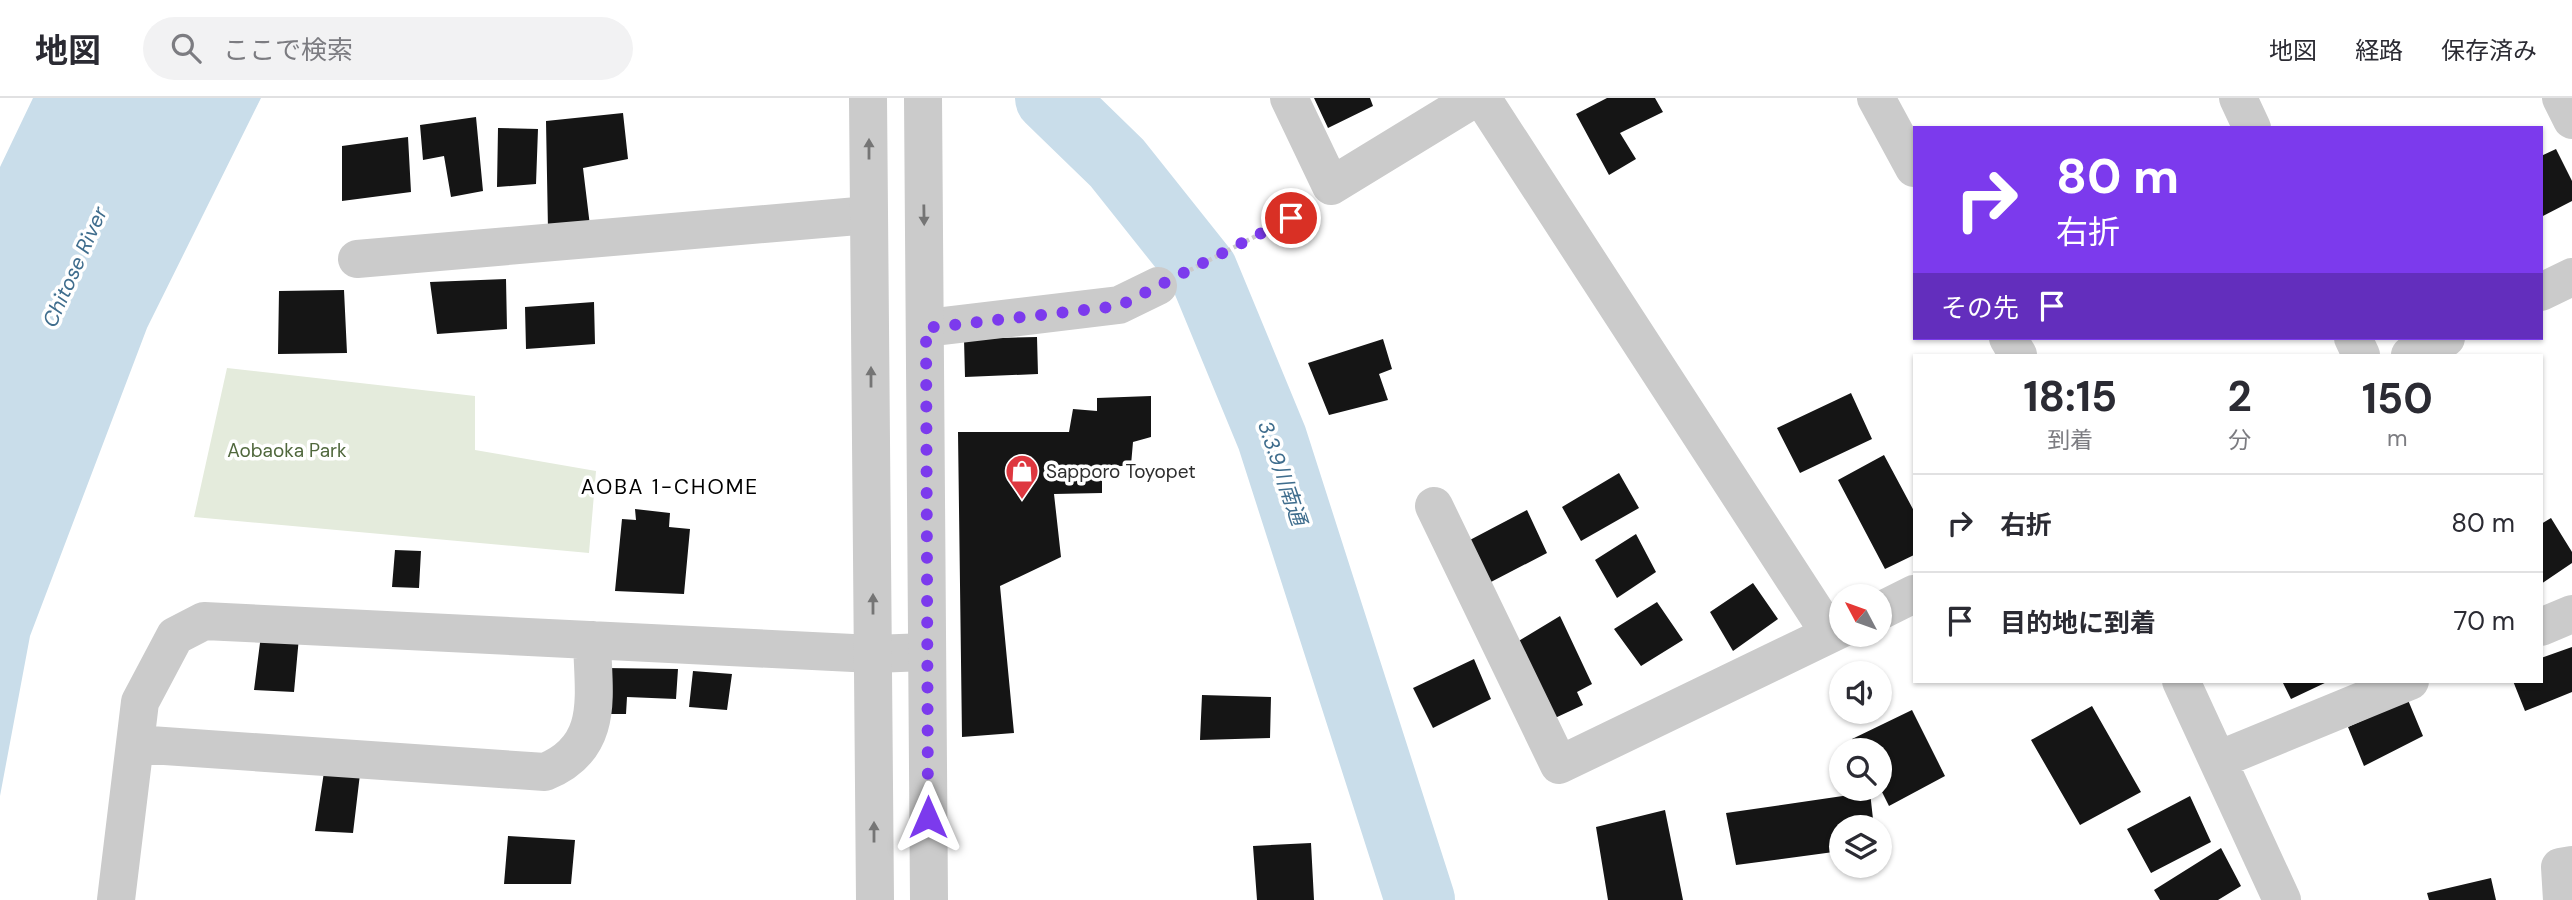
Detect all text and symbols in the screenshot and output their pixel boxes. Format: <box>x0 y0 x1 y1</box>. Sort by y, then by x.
search box <box>143 17 633 80</box>
text: 地図 <box>35 29 101 72</box>
icon: search <box>167 29 205 67</box>
text: ここで検索 <box>223 33 353 67</box>
text: 地図 <box>2269 35 2317 66</box>
text: 経路 <box>2355 35 2403 66</box>
text: 保存済み <box>2441 35 2537 66</box>
one-way arrow <box>863 138 875 160</box>
text: 80 m <box>2056 144 2179 208</box>
icon: right <box>1941 154 2032 245</box>
pin <box>1261 188 1321 248</box>
icon: arrive <box>1272 199 1310 237</box>
water label: Chitose River <box>36 201 115 332</box>
one-way arrow <box>919 204 930 226</box>
text: 右折 <box>2056 211 2120 253</box>
icon: arrive <box>2033 287 2071 325</box>
text: その先 <box>1941 291 2019 325</box>
one-way arrow <box>865 366 877 388</box>
text: 18:15 <box>2023 369 2117 424</box>
text: 2 <box>2227 369 2252 424</box>
text: 150 <box>2362 371 2433 426</box>
water label: 3.3.9川南通 <box>1251 417 1314 532</box>
text: m <box>2387 423 2408 453</box>
text: 到着 <box>2047 425 2093 455</box>
text: 分 <box>2228 425 2251 455</box>
park label: Aobaoka Park <box>227 438 347 463</box>
shop icon: Sapporo Toyopet <box>1003 452 1041 501</box>
place label: Sapporo Toyopet <box>1046 459 1196 484</box>
district label: AOBA 1-CHOME <box>581 473 759 501</box>
icon: right <box>1941 504 1979 542</box>
text: 80 m <box>2451 506 2515 540</box>
text: 右折 <box>2000 508 2052 542</box>
north arrow <box>1829 584 1892 648</box>
map controls <box>1829 584 1892 878</box>
one-way arrow <box>867 593 878 615</box>
icon: arrive <box>1941 602 1979 640</box>
text: 70 m <box>2454 604 2515 638</box>
text: 目的地に到着 <box>2000 606 2156 640</box>
button: sound <box>1829 661 1892 724</box>
button: search <box>1829 738 1892 801</box>
position arrow <box>891 780 965 854</box>
button: layers <box>1829 815 1892 878</box>
one-way arrow <box>868 821 880 843</box>

